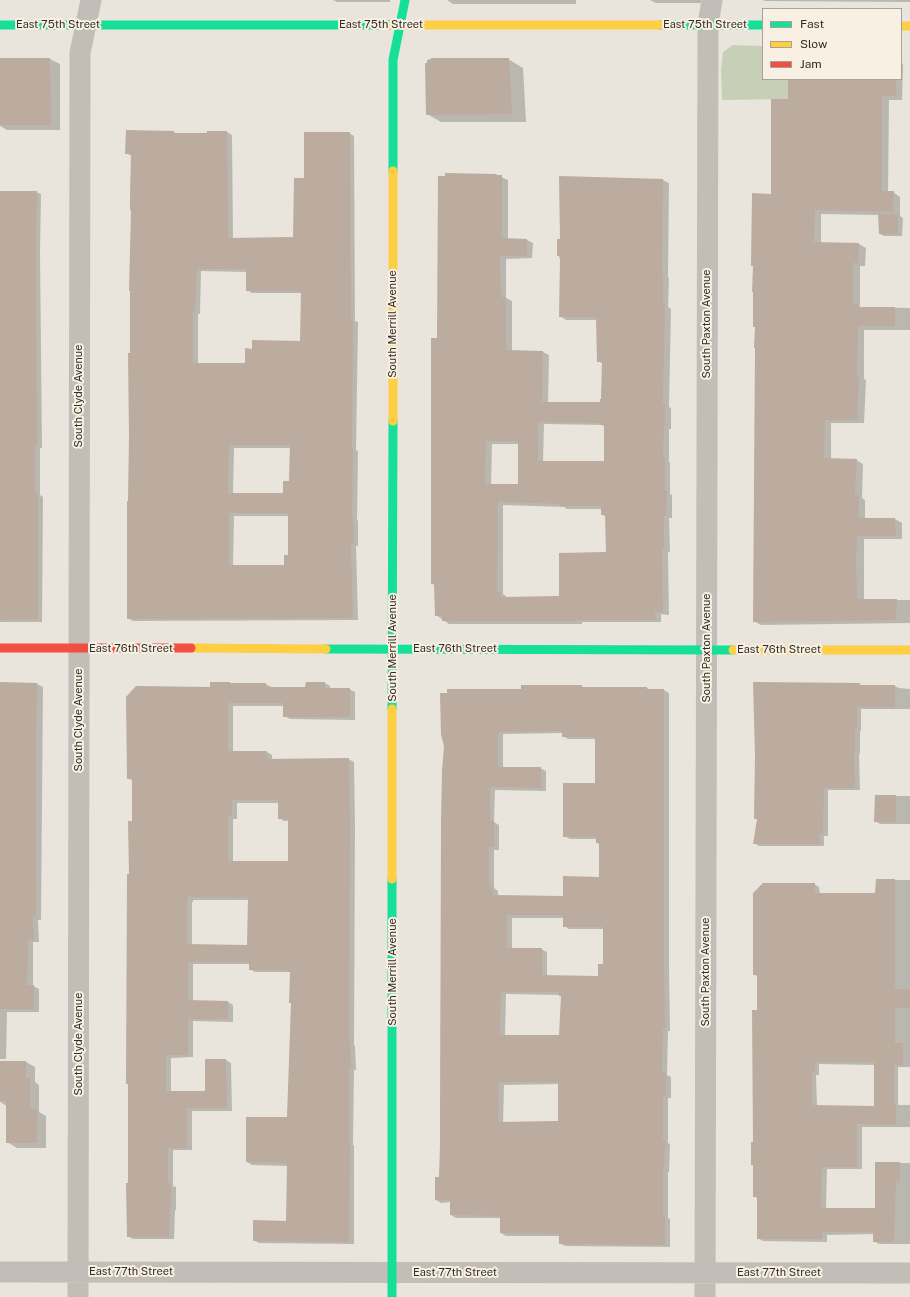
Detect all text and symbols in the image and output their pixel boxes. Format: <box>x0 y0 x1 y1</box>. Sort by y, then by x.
legend <box>762 8 902 80</box>
text: Fast <box>800 17 824 31</box>
street label: East 75th Street <box>16 18 100 32</box>
street label: East 75th Street <box>339 18 423 32</box>
street label: East 75th Street <box>663 18 747 32</box>
text: Slow <box>800 37 827 51</box>
text: Jam <box>800 57 822 71</box>
street label: South Paxton Avenue <box>700 269 714 379</box>
street label: South Merrill Avenue <box>386 270 400 378</box>
street label: South Clyde Avenue <box>72 345 86 447</box>
street label: South Paxton Avenue <box>700 593 714 703</box>
street label: South Merrill Avenue <box>386 594 400 702</box>
street label: East 76th Street <box>89 642 173 656</box>
street label: East 76th Street <box>413 642 497 656</box>
street label: East 76th Street <box>737 643 821 657</box>
street label: South Clyde Avenue <box>72 669 86 771</box>
street label: South Paxton Avenue <box>699 917 713 1027</box>
street label: South Merrill Avenue <box>386 918 400 1026</box>
street label: South Clyde Avenue <box>72 993 86 1095</box>
street label: East 77th Street <box>89 1265 173 1279</box>
street label: East 77th Street <box>413 1266 497 1280</box>
street label: East 77th Street <box>737 1266 821 1280</box>

